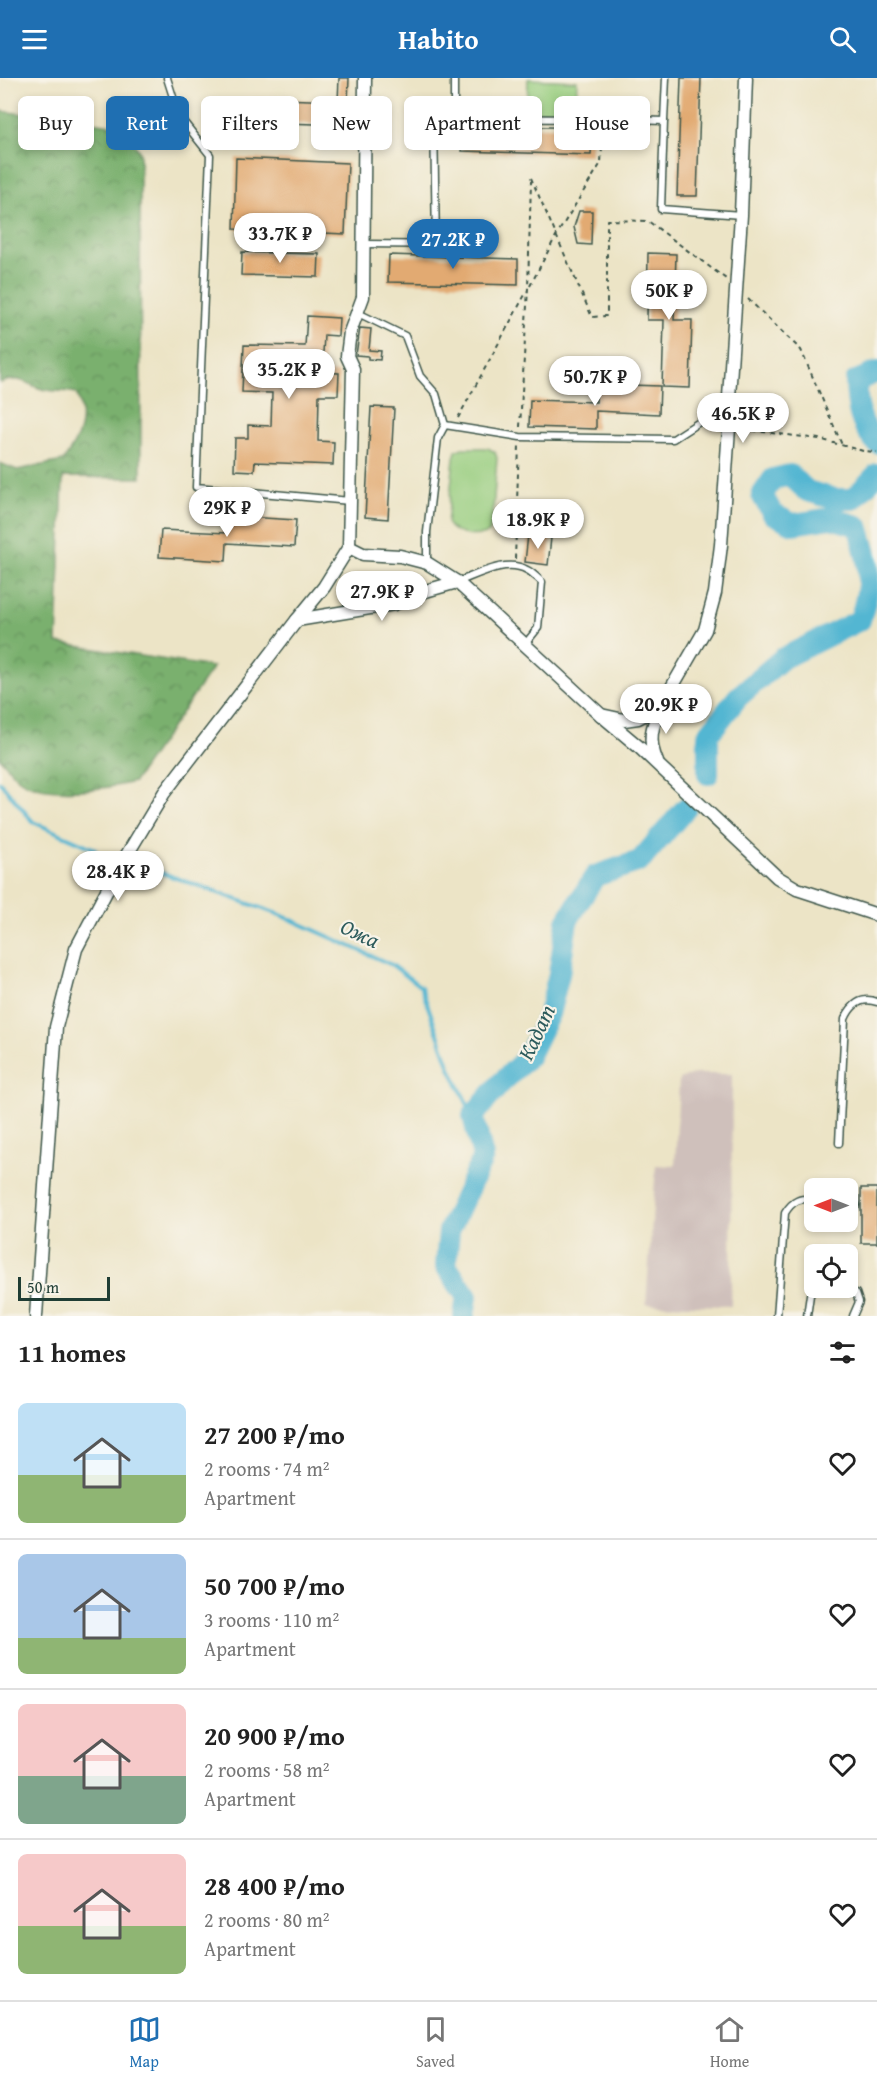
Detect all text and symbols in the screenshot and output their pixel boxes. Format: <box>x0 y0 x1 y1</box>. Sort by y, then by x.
text: Habito <box>398 19 479 59</box>
icon: menu <box>18 23 51 56</box>
icon: search <box>826 23 859 56</box>
chip: Buy <box>18 96 94 150</box>
chip: Rent <box>106 96 189 150</box>
chip: Filters <box>201 96 299 150</box>
chip: New <box>311 96 392 150</box>
chip: Apartment <box>404 96 542 150</box>
chip: House <box>554 96 650 150</box>
pin: 33.7K ₽ <box>225 213 335 264</box>
text: 33.7K ₽ <box>248 218 312 247</box>
pin: 27.2K ₽ <box>398 219 508 270</box>
text: 27.2K ₽ <box>421 224 485 253</box>
pin: 50K ₽ <box>627 270 711 321</box>
text: 50K ₽ <box>645 275 693 304</box>
pin: 35.2K ₽ <box>234 349 344 400</box>
text: 35.2K ₽ <box>257 354 321 383</box>
pin: 50.7K ₽ <box>540 356 650 407</box>
text: 50.7K ₽ <box>563 361 627 390</box>
pin: 46.5K ₽ <box>688 393 798 444</box>
text: 46.5K ₽ <box>711 398 775 427</box>
pin: 29K ₽ <box>185 487 269 538</box>
text: 29K ₽ <box>203 492 251 521</box>
pin: 18.9K ₽ <box>483 499 593 550</box>
text: 18.9K ₽ <box>506 504 570 533</box>
pin: 27.9K ₽ <box>327 571 437 622</box>
text: 27.9K ₽ <box>350 576 414 605</box>
pin: 20.9K ₽ <box>611 684 721 735</box>
text: 20.9K ₽ <box>634 689 698 718</box>
pin: 28.4K ₽ <box>63 851 173 902</box>
text: 28.4K ₽ <box>86 856 150 885</box>
water label: Ожа <box>335 910 385 956</box>
water label: Кадат <box>509 999 563 1065</box>
north arrow <box>804 1178 858 1232</box>
map controls <box>804 1178 858 1298</box>
button: locate <box>804 1244 858 1298</box>
scale bar <box>18 1274 110 1302</box>
text: 50 m <box>27 1275 59 1299</box>
text: 11 homes <box>18 1333 126 1372</box>
icon: filters <box>826 1336 859 1369</box>
text: 27 200 ₽/mo <box>204 1415 345 1454</box>
icon: home <box>66 1427 138 1499</box>
icon: heart <box>826 1447 859 1480</box>
text: 2 rooms · 74 m² <box>204 1454 330 1483</box>
text: Apartment <box>204 1483 296 1512</box>
text: 50 700 ₽/mo <box>204 1566 345 1605</box>
icon: home <box>66 1578 138 1650</box>
icon: heart <box>826 1598 859 1631</box>
text: 3 rooms · 110 m² <box>204 1605 339 1634</box>
text: Apartment <box>204 1634 296 1663</box>
text: 20 900 ₽/mo <box>204 1716 345 1755</box>
icon: home <box>66 1728 138 1800</box>
icon: heart <box>826 1748 859 1781</box>
text: 2 rooms · 58 m² <box>204 1755 330 1784</box>
text: Apartment <box>204 1784 296 1813</box>
text: 28 400 ₽/mo <box>204 1866 345 1905</box>
icon: home <box>66 1878 138 1950</box>
icon: heart <box>826 1898 859 1931</box>
text: 2 rooms · 80 m² <box>204 1905 330 1934</box>
text: Apartment <box>204 1934 296 1963</box>
tab: Map <box>128 2013 161 2073</box>
tab: Saved <box>416 2013 455 2073</box>
tab: Home <box>710 2013 749 2073</box>

